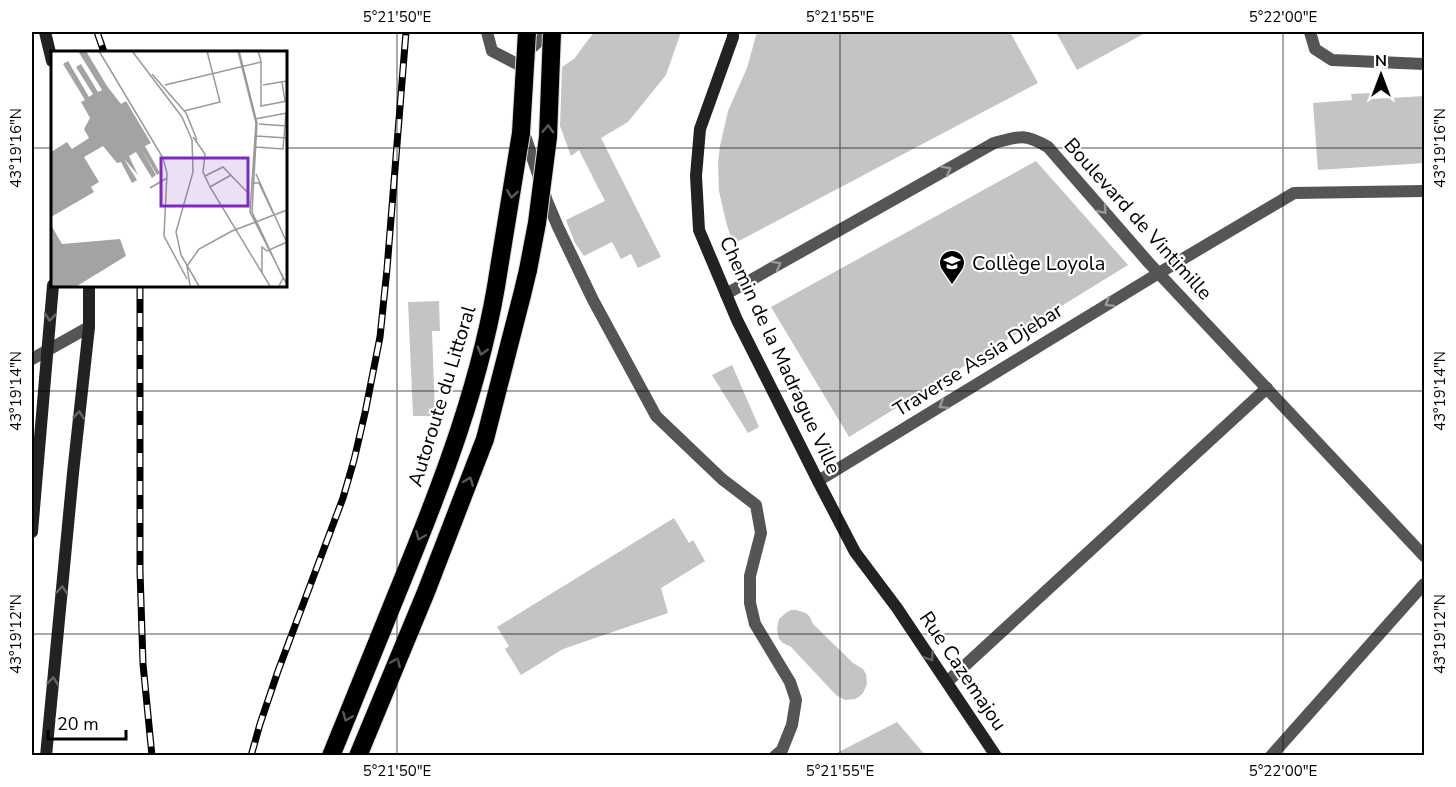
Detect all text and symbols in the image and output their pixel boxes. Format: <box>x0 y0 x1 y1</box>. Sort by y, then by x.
text: 5°21'50"E <box>363 7 431 27</box>
text: 5°21'55"E <box>806 7 874 27</box>
text: 5°22'00"E <box>1249 7 1317 27</box>
north arrow <box>1351 45 1411 105</box>
text: N <box>1375 50 1387 72</box>
inset map <box>51 51 286 286</box>
text: 43°19'16"N <box>6 108 26 188</box>
text: 43°19'16"N <box>1430 108 1450 188</box>
one-way arrow <box>541 125 554 134</box>
street label: Boulevard de Vintimille <box>1058 132 1218 306</box>
one-way arrow <box>941 166 951 177</box>
one-way arrow <box>507 190 519 199</box>
one-way arrow <box>1096 203 1107 213</box>
street label: Chemin de la Madrague Ville <box>713 232 847 478</box>
school or university icon: Collège Loyola <box>937 248 967 286</box>
place label: Collège Loyola <box>972 250 1105 277</box>
one-way arrow <box>770 261 781 272</box>
one-way arrow <box>1105 296 1115 308</box>
street label: Traverse Assia Djebar <box>888 297 1068 423</box>
street label: Autoroute du Littoral <box>402 302 482 490</box>
one-way arrow <box>44 313 57 322</box>
one-way arrow <box>477 345 489 356</box>
text: 43°19'14"N <box>6 351 26 431</box>
text: 43°19'14"N <box>1430 351 1450 431</box>
one-way arrow <box>938 398 949 409</box>
one-way arrow <box>72 410 85 419</box>
one-way arrow <box>461 477 474 487</box>
one-way arrow <box>415 530 427 541</box>
one-way arrow <box>55 585 68 594</box>
text: 43°19'12"N <box>6 594 26 674</box>
text: 43°19'12"N <box>1430 594 1450 674</box>
street label: Rue Cazemajou <box>913 606 1013 736</box>
one-way arrow <box>923 650 934 661</box>
one-way arrow <box>389 658 401 669</box>
one-way arrow <box>46 676 59 685</box>
scale bar <box>48 703 126 741</box>
one-way arrow <box>341 711 354 721</box>
text: 20 m <box>57 712 99 736</box>
text: 5°21'50"E <box>363 761 431 781</box>
text: 5°21'55"E <box>806 761 874 781</box>
text: 5°22'00"E <box>1249 761 1317 781</box>

